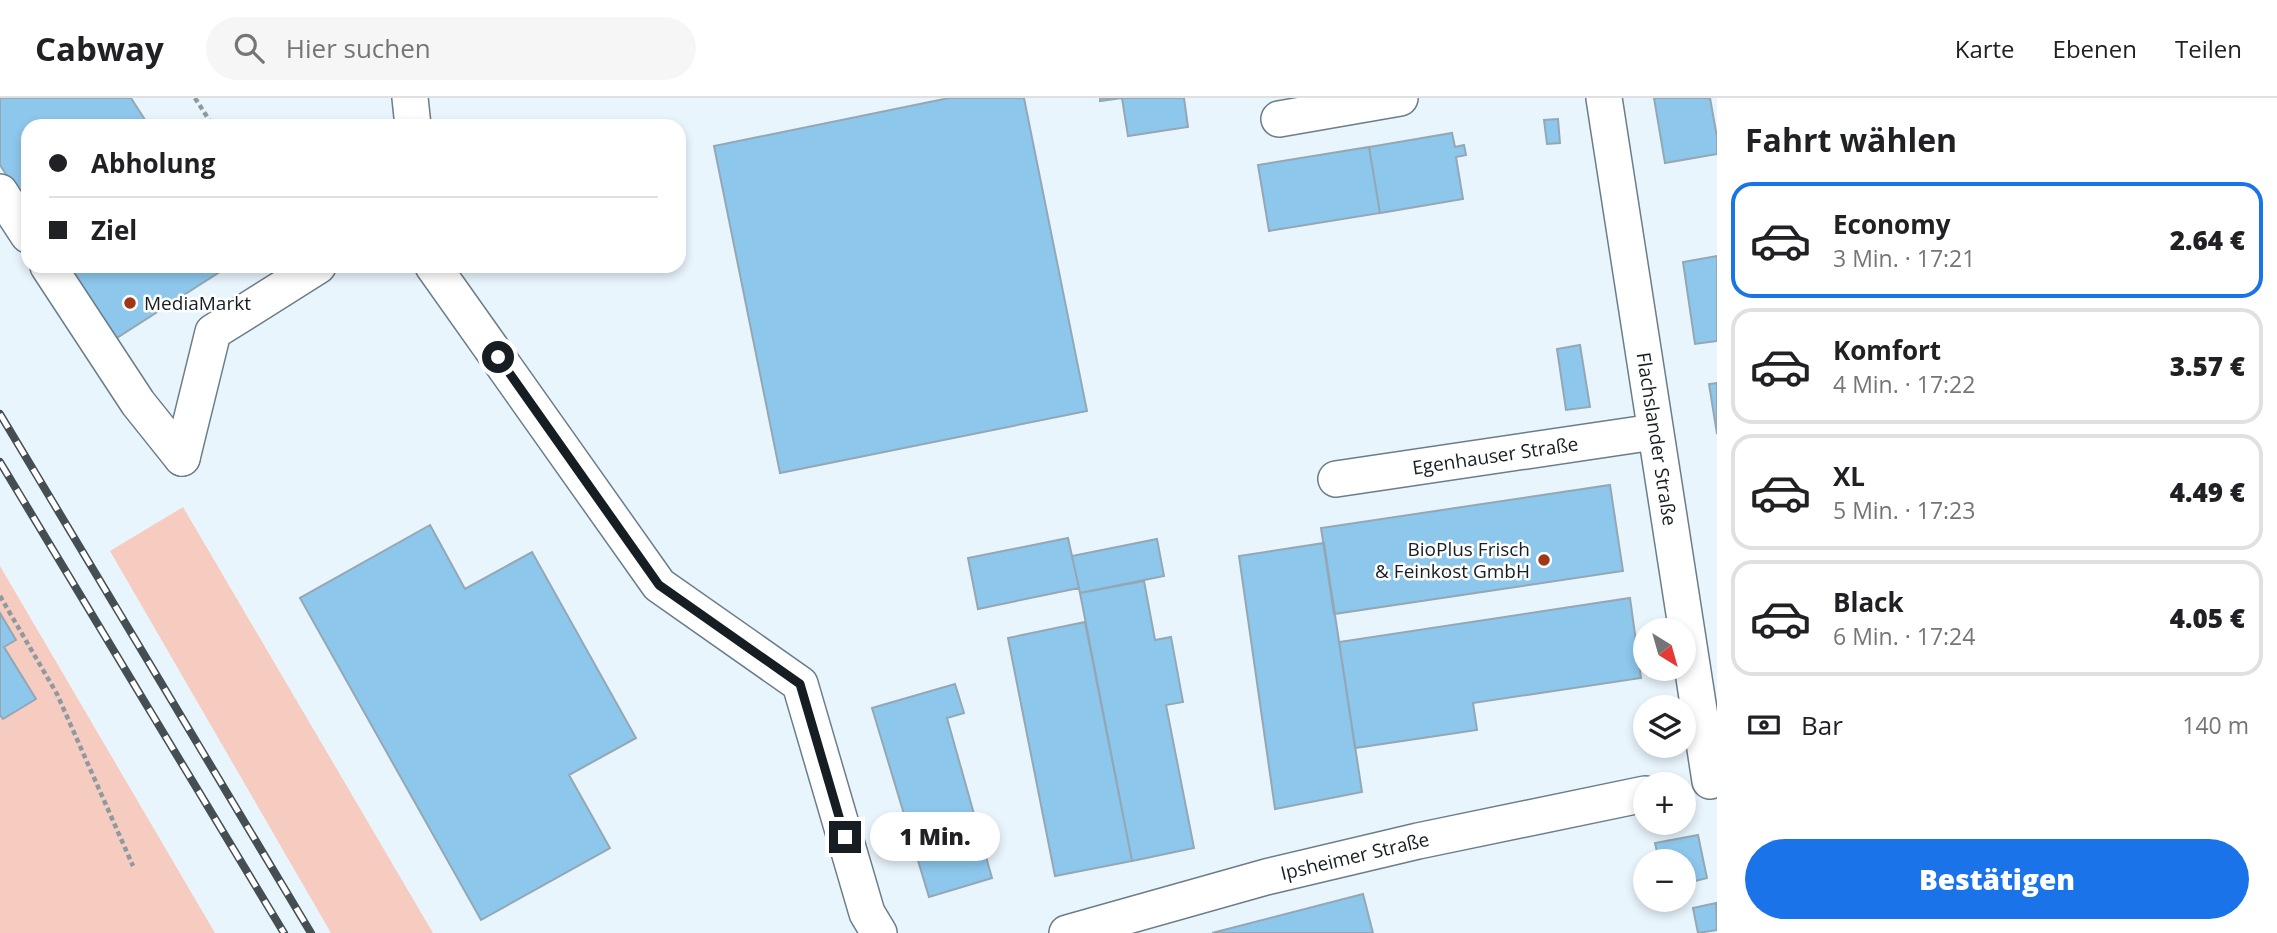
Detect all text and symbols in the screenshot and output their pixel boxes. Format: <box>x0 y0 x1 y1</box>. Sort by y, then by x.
search box <box>206 17 696 80</box>
text: Cabway <box>35 26 164 71</box>
icon: search <box>230 29 268 67</box>
text: Hier suchen <box>286 30 431 66</box>
text: Karte <box>1955 32 2015 65</box>
text: Ebenen <box>2053 32 2137 65</box>
text: Teilen <box>2175 32 2242 65</box>
text: Fahrt wählen <box>1745 118 1957 161</box>
text: Abholung <box>91 145 215 181</box>
text: Economy <box>1833 206 1951 242</box>
icon: car <box>1749 209 1812 272</box>
text: Ziel <box>91 212 137 248</box>
text: 2.64 € <box>2170 222 2245 258</box>
text: 3 Min. · 17:21 <box>1833 242 1975 274</box>
place label: MediaMarkt <box>144 290 251 316</box>
marker: MediaMarkt <box>122 295 138 311</box>
text: Komfort <box>1833 332 1941 368</box>
icon: car <box>1749 335 1812 398</box>
route start <box>482 341 514 373</box>
text: 3.57 € <box>2170 348 2245 384</box>
street label: Flachslander Straße <box>1631 350 1683 527</box>
text: 4 Min. · 17:22 <box>1833 368 1975 400</box>
street label: Egenhauser Straße <box>1410 430 1580 481</box>
text: XL <box>1833 458 1865 494</box>
icon: car <box>1749 461 1812 524</box>
text: 4.49 € <box>2170 474 2245 510</box>
text: 5 Min. · 17:23 <box>1833 494 1975 526</box>
place label: BioPlus Frisch & Feinkost GmbH <box>1375 536 1530 584</box>
marker: BioPlus Frisch & Feinkost GmbH <box>1536 552 1552 568</box>
text: Black <box>1833 584 1904 620</box>
icon: car <box>1749 587 1812 650</box>
text: 4.05 € <box>2170 600 2245 636</box>
north arrow <box>1633 618 1696 681</box>
map controls <box>1633 618 1696 912</box>
text: 6 Min. · 17:24 <box>1833 620 1975 652</box>
button: layers <box>1633 695 1696 758</box>
icon: cash <box>1745 706 1783 744</box>
text: Bar <box>1801 707 1843 743</box>
text: 140 m <box>2182 709 2249 741</box>
button: + <box>1633 772 1696 835</box>
callout: 1 Min. <box>870 812 999 862</box>
text: 1 Min. <box>899 820 971 852</box>
route end <box>829 821 861 853</box>
street label: Ipsheimer Straße <box>1278 826 1432 886</box>
button: Bestätigen <box>1745 839 2249 919</box>
button: − <box>1633 849 1696 912</box>

